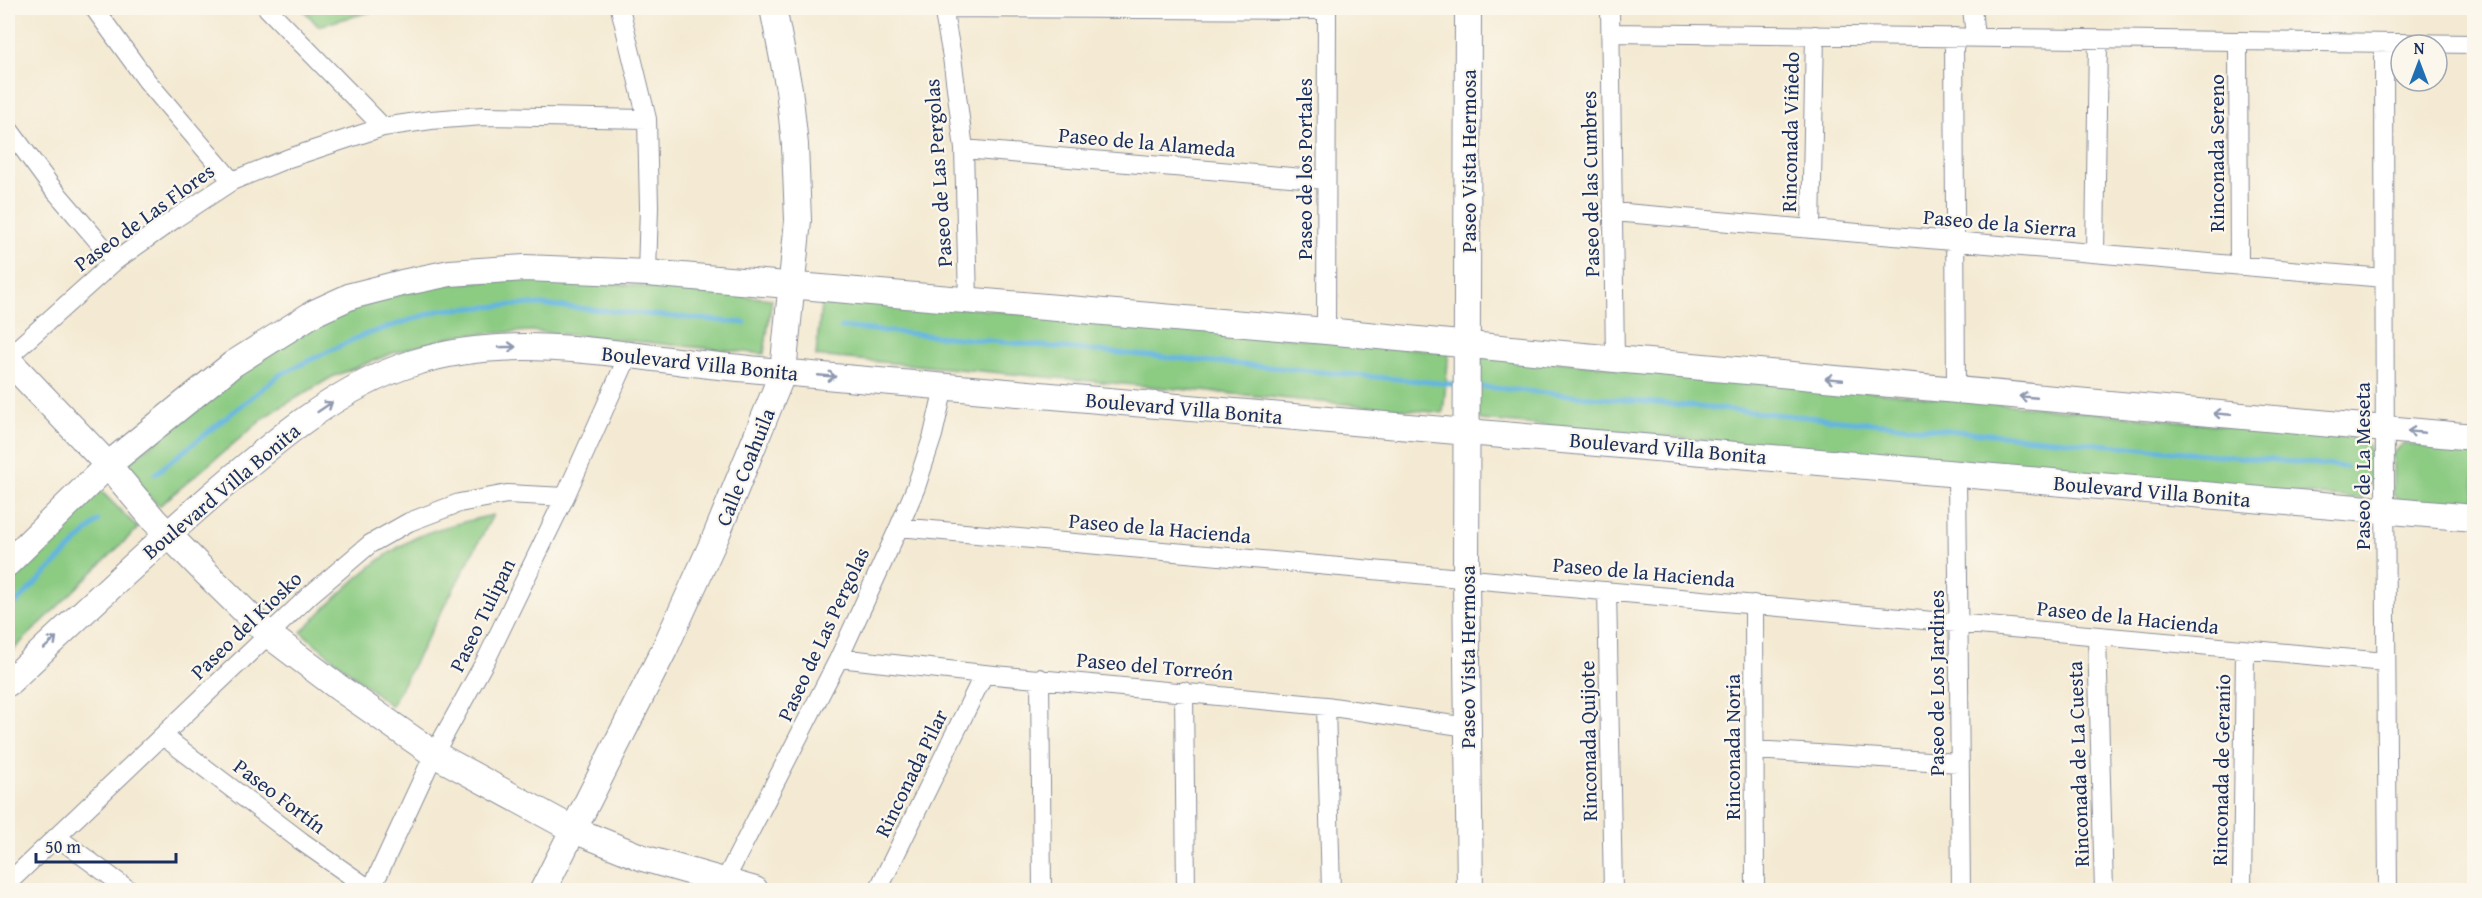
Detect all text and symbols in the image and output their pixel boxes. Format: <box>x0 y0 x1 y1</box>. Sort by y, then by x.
north arrow <box>2389 33 2449 93</box>
text: N <box>2414 36 2425 60</box>
street label: Rinconada Viñedo <box>1773 51 1807 213</box>
street label: Paseo Vista Hermosa <box>1453 69 1484 253</box>
street label: Rinconada Sereno <box>2201 74 2232 232</box>
street label: Paseo de Las Pergolas <box>916 78 960 268</box>
street label: Paseo de los Portales <box>1289 78 1320 260</box>
street label: Paseo de las Cumbres <box>1573 90 1607 278</box>
street label: Paseo de la Alameda <box>1057 119 1237 165</box>
street label: Paseo de Las Flores <box>67 155 221 279</box>
street label: Paseo de la Sierra <box>1922 201 2078 245</box>
street label: Boulevard Villa Bonita <box>600 337 800 389</box>
one-way arrow <box>497 341 517 352</box>
one-way arrow <box>816 371 836 382</box>
one-way arrow <box>1824 373 1844 384</box>
street label: Paseo de La Meseta <box>2347 382 2378 550</box>
street label: Boulevard Villa Bonita <box>1084 384 1284 432</box>
one-way arrow <box>2018 391 2038 402</box>
one-way arrow <box>316 401 332 413</box>
street label: Calle Coahuila <box>707 403 783 531</box>
one-way arrow <box>2213 408 2232 419</box>
street label: Boulevard Villa Bonita <box>135 416 307 566</box>
street label: Boulevard Villa Bonita <box>1568 424 1768 472</box>
one-way arrow <box>2407 426 2427 437</box>
street label: Boulevard Villa Bonita <box>2052 467 2252 515</box>
street label: Paseo de la Hacienda <box>1068 505 1252 551</box>
street label: Paseo de Las Pergolas <box>769 542 877 726</box>
street label: Paseo de la Hacienda <box>1552 549 1736 595</box>
street label: Paseo Tulipan <box>441 553 523 677</box>
street label: Paseo del Kiosko <box>183 564 309 686</box>
street label: Paseo Vista Hermosa <box>1452 565 1483 749</box>
street label: Paseo de Los Jardines <box>1921 590 1952 776</box>
street label: Paseo de la Hacienda <box>2036 592 2221 642</box>
one-way arrow <box>43 636 58 651</box>
street label: Paseo del Torreón <box>1075 644 1235 688</box>
street label: Rinconada Quijote <box>1571 660 1605 822</box>
street label: Rinconada de La Cuesta <box>2059 660 2097 868</box>
street label: Rinconada Noria <box>1717 674 1748 820</box>
street label: Rinconada de Geranio <box>2204 674 2238 866</box>
street label: Rinconada Pilar <box>867 703 956 842</box>
street label: Paseo Fortín <box>227 751 333 841</box>
scale bar <box>36 826 176 864</box>
text: 50 m <box>45 833 81 860</box>

